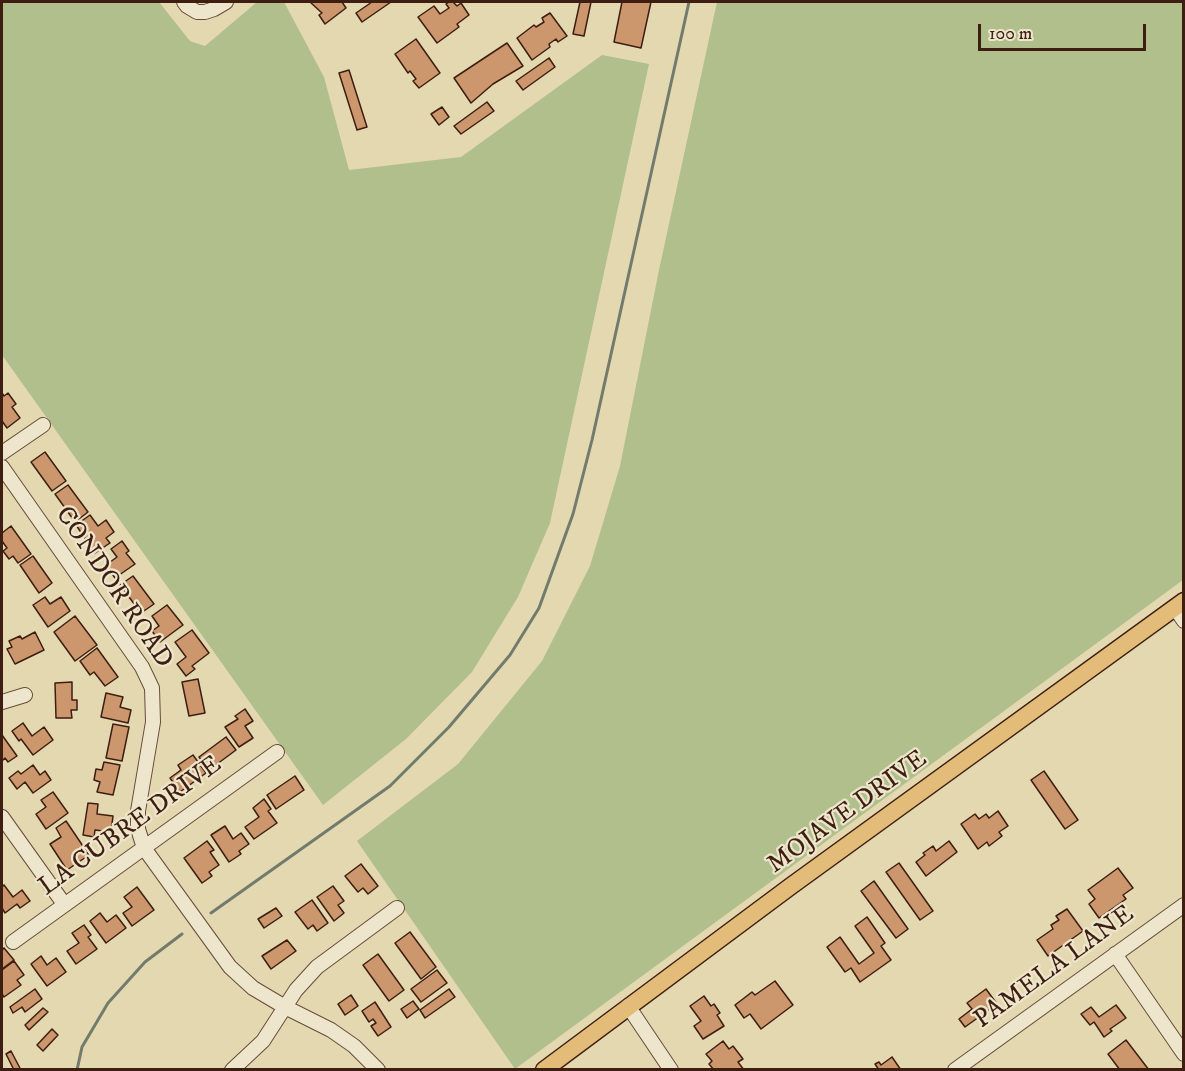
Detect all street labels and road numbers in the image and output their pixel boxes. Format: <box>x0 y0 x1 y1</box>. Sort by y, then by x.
street label: CONDOR ROAD <box>47 501 179 675</box>
street label: MOJAVE DRIVE <box>762 745 934 881</box>
street label: LA CUBRE DRIVE <box>34 750 228 904</box>
street label: PAMELA LANE <box>969 900 1141 1036</box>

